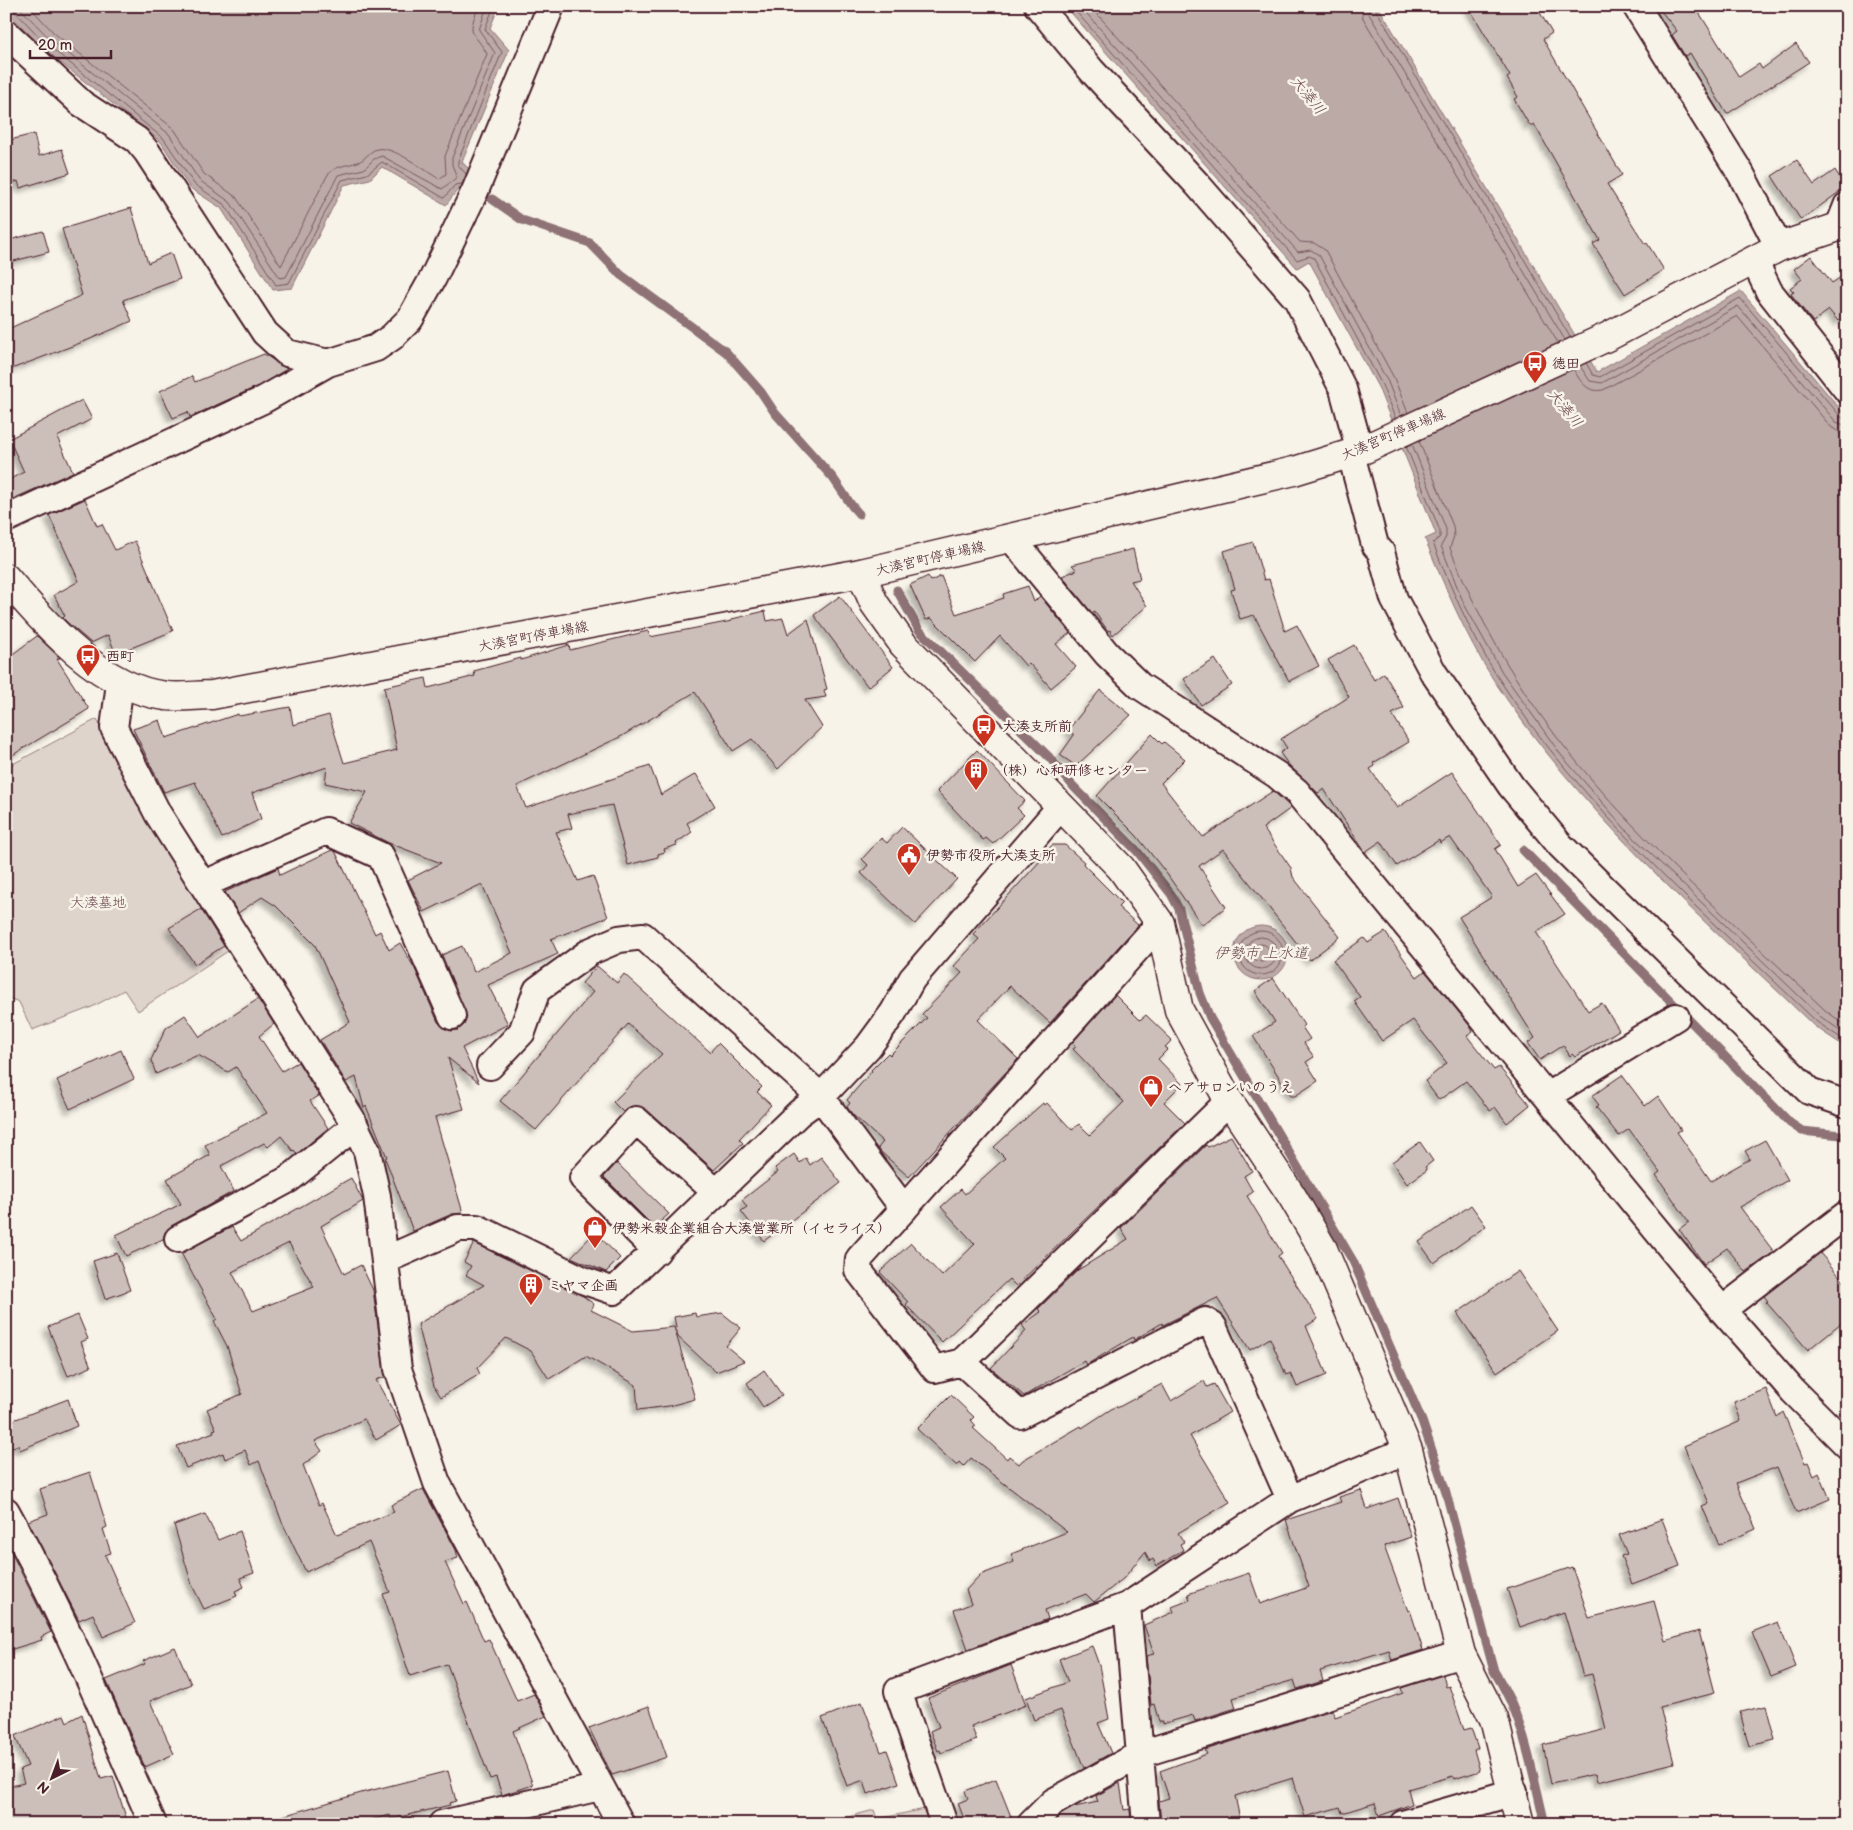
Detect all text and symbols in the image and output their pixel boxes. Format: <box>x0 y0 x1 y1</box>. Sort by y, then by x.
scale bar <box>30 28 111 60</box>
text: 20 m <box>38 36 72 55</box>
water label: 大湊川 <box>1286 72 1329 119</box>
bus stop icon: 徳田 <box>1522 350 1548 384</box>
place label: 徳田 <box>1552 355 1580 372</box>
water label: 大湊川 <box>1543 385 1586 432</box>
street label: 大湊宮町停車場線 <box>1338 405 1448 464</box>
street label: 大湊宮町停車場線 <box>874 538 987 579</box>
street label: 大湊宮町停車場線 <box>477 617 590 656</box>
bus stop icon: 西町 <box>75 643 101 677</box>
place label: 西町 <box>106 648 134 665</box>
bus stop icon: 大湊支所前 <box>971 713 997 747</box>
place label: 大湊支所前 <box>1002 718 1072 735</box>
building icon: （株）心和研修センター <box>963 757 989 791</box>
place label: （株）心和研修センター <box>994 762 1148 779</box>
public building icon: 伊勢市役所 大湊支所 <box>896 842 922 876</box>
place label: 伊勢市役所 大湊支所 <box>926 847 1056 864</box>
park label: 大湊墓地 <box>70 894 126 911</box>
water label: 伊勢市 上水道 <box>1214 944 1309 963</box>
shop icon: ヘアサロンいのうえ <box>1138 1074 1164 1108</box>
place label: ヘアサロンいのうえ <box>1168 1079 1294 1096</box>
shop icon: 伊勢米穀企業組合大湊営業所（イセライス） <box>582 1215 608 1249</box>
place label: 伊勢米穀企業組合大湊営業所（イセライス） <box>612 1220 891 1237</box>
building icon: ミヤマ企画 <box>518 1272 544 1306</box>
place label: ミヤマ企画 <box>548 1277 618 1294</box>
north arrow <box>28 1752 78 1802</box>
text: N <box>34 1777 53 1797</box>

